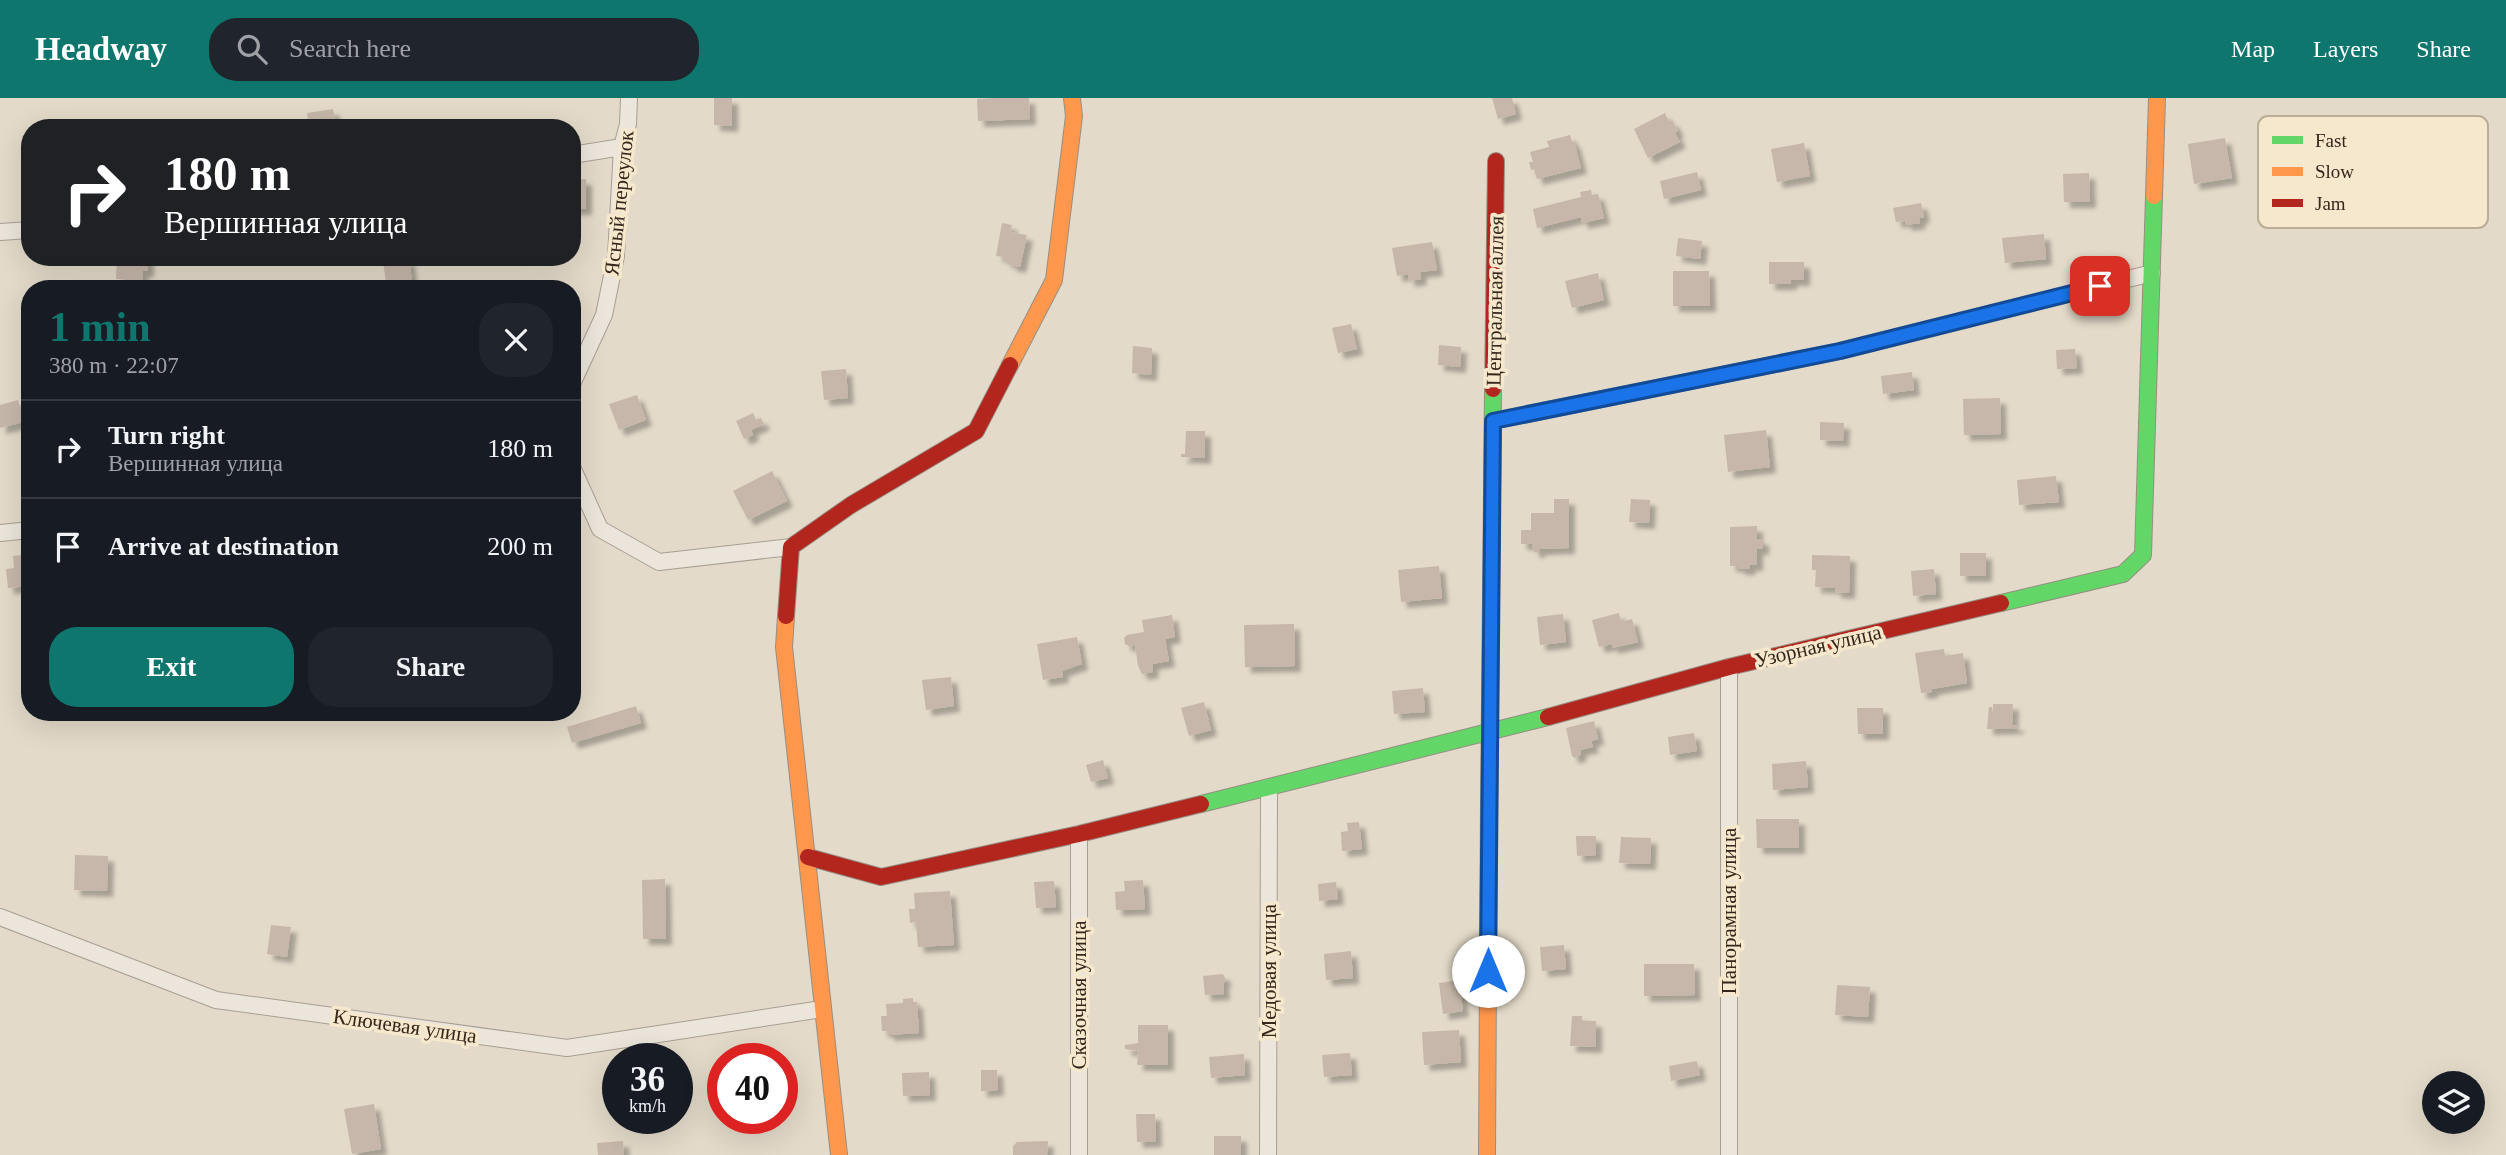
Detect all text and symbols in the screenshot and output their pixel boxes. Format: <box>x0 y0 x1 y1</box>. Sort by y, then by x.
search box <box>209 18 699 81</box>
icon: search <box>233 30 271 68</box>
text: Headway <box>35 31 167 67</box>
text: Search here <box>289 34 411 63</box>
text: Map <box>2231 36 2275 62</box>
text: Layers <box>2313 36 2378 62</box>
text: Share <box>2416 36 2471 62</box>
legend <box>2258 116 2488 228</box>
street label: Ясный переулок <box>599 128 639 277</box>
text: Fast <box>2315 130 2347 151</box>
text: 180 m <box>164 146 291 201</box>
icon: right <box>49 147 140 238</box>
text: Slow <box>2315 161 2354 182</box>
text: Jam <box>2315 193 2346 214</box>
text: Вершинная улица <box>164 204 408 240</box>
street label: Центральная аллея <box>1482 215 1508 386</box>
pin <box>2070 256 2130 316</box>
icon: arrive <box>2081 267 2119 305</box>
button: close <box>479 303 553 377</box>
text: 1 min <box>49 304 151 350</box>
text: 380 m · 22:07 <box>49 353 179 378</box>
text: Turn right <box>108 421 225 450</box>
icon: right <box>49 430 87 468</box>
text: 180 m <box>487 434 553 463</box>
text: Вершинная улица <box>108 451 283 476</box>
icon: arrive <box>49 528 87 566</box>
text: Arrive at destination <box>108 532 339 561</box>
text: 200 m <box>487 532 553 561</box>
street label: Узорная улица <box>1752 620 1884 672</box>
button: Exit <box>49 627 294 707</box>
button: Share <box>308 627 553 707</box>
street label: Панорамная улица <box>1717 827 1741 994</box>
street label: Медовая улица <box>1257 903 1281 1038</box>
street label: Сказочная улица <box>1067 920 1091 1070</box>
position arrow <box>1451 934 1525 1008</box>
street label: Ключевая улица <box>332 1004 479 1048</box>
speed limit sign: 40 <box>707 1043 798 1134</box>
text: 36 <box>630 1060 665 1099</box>
map controls <box>2422 1071 2485 1134</box>
button: layers <box>2422 1071 2485 1134</box>
text: km/h <box>629 1096 666 1116</box>

